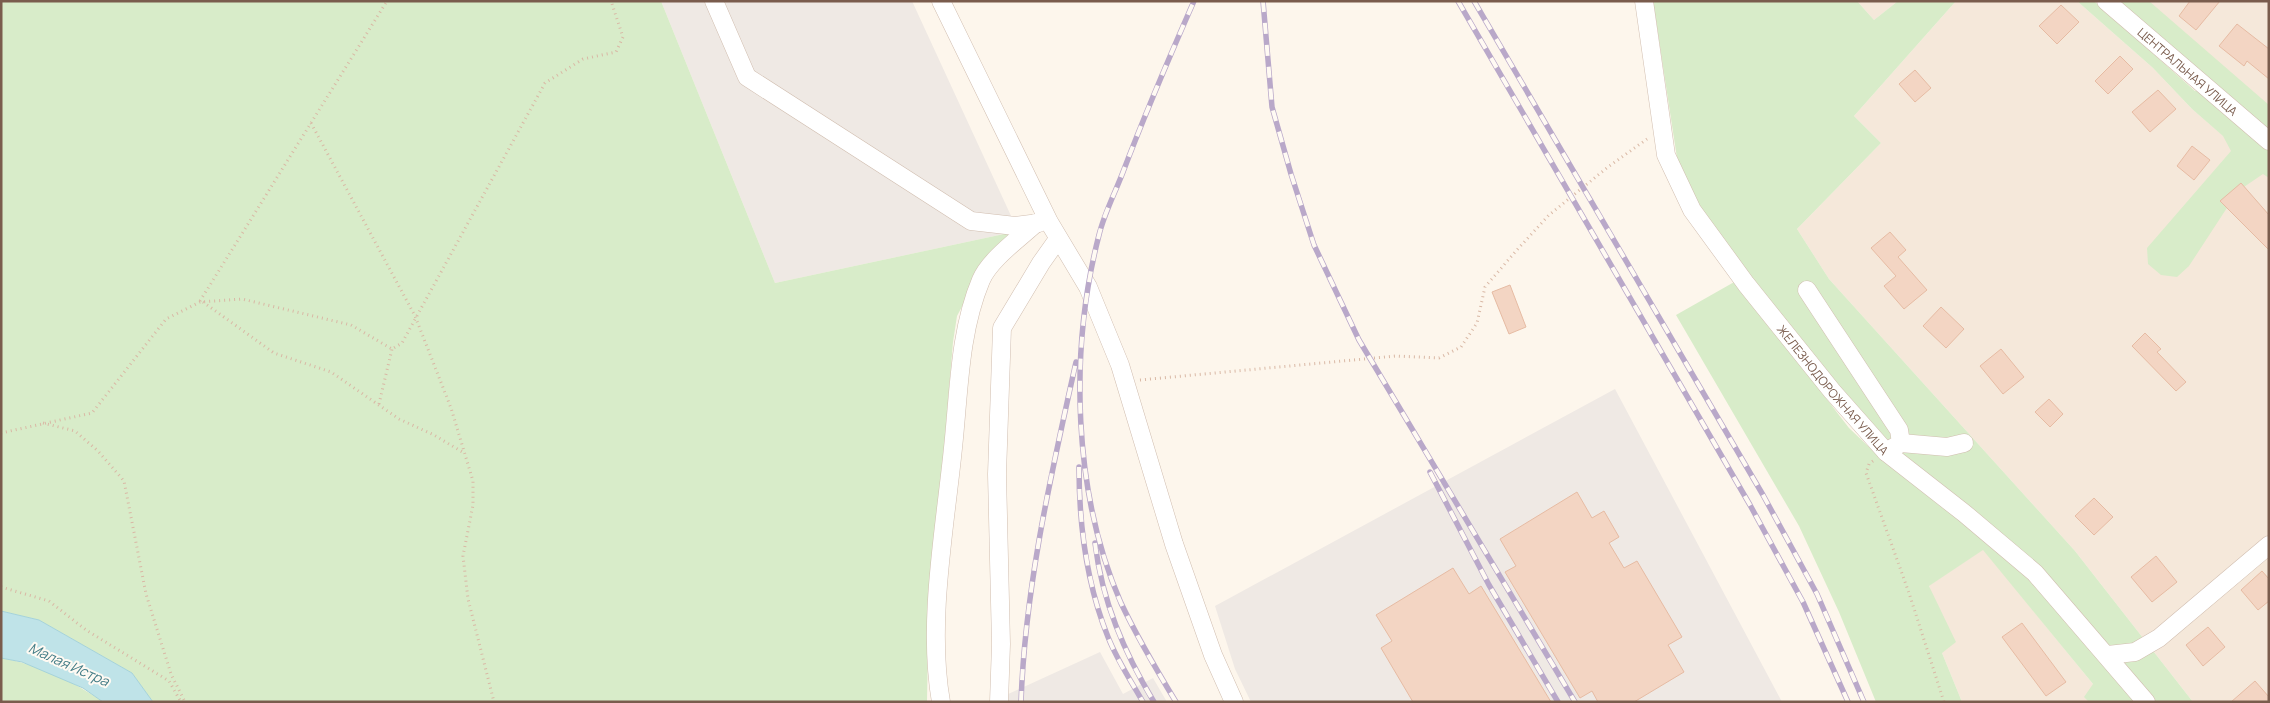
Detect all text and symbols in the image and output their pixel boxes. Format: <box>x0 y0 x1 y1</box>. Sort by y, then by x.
street label: ЦЕНТРАЛЬНАЯ УЛИЦА <box>2134 24 2242 119</box>
street label: ЖЕЛЕЗНОДОРОЖНАЯ УЛИЦА <box>1773 321 1893 459</box>
water label: Малая Истра <box>26 638 113 691</box>

